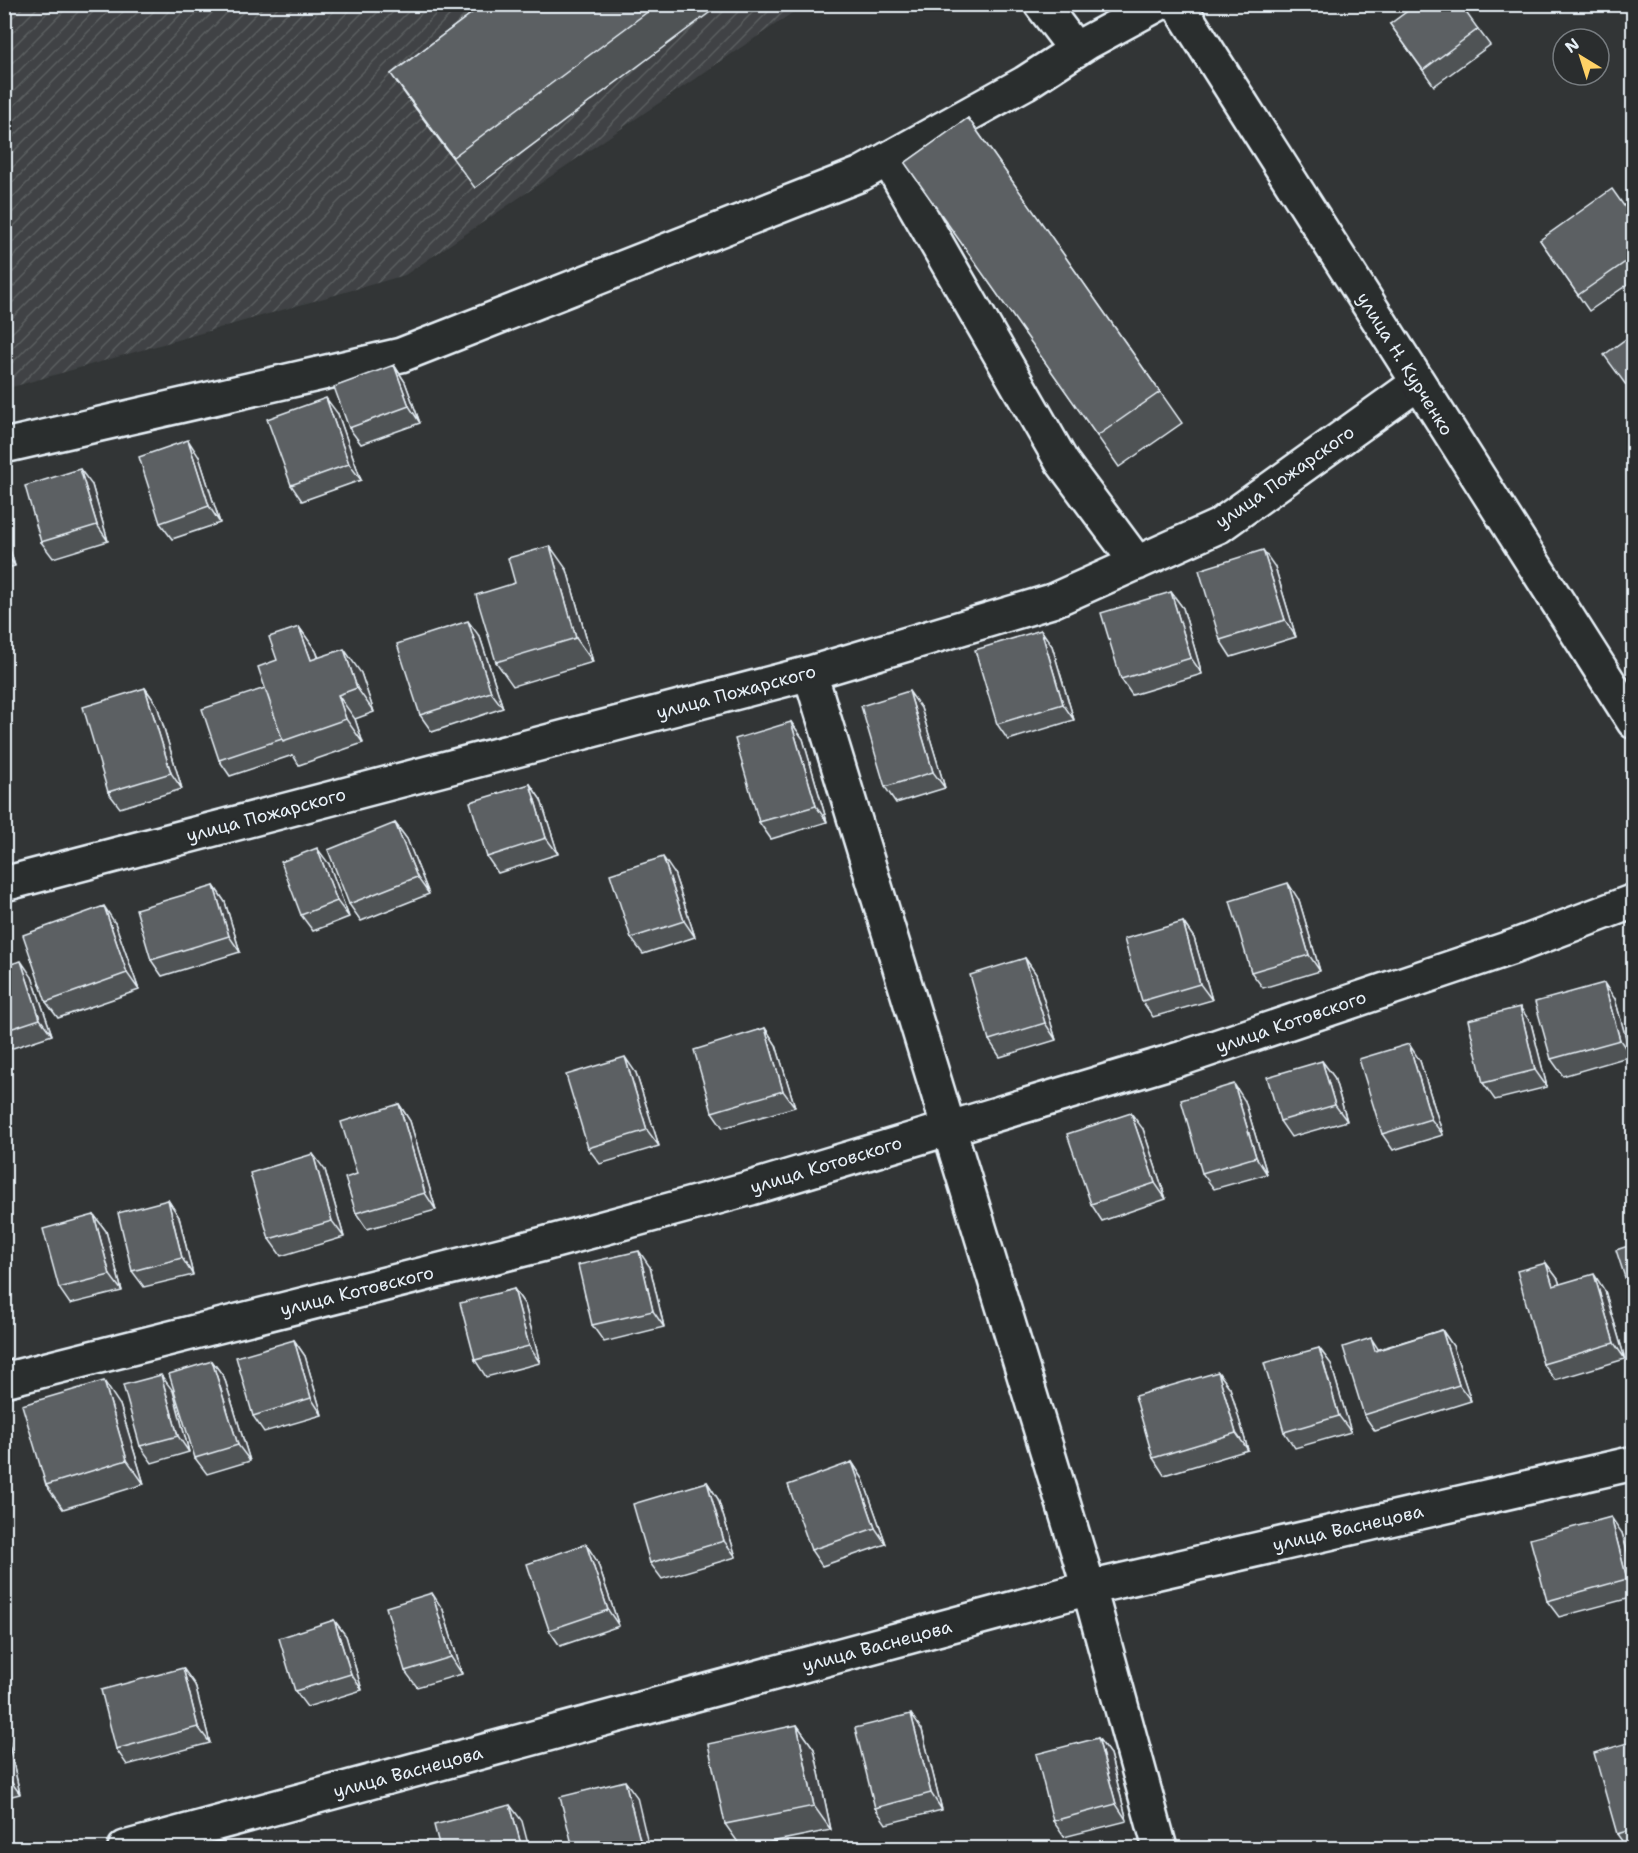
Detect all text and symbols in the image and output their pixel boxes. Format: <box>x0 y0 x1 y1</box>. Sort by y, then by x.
north arrow <box>1551 27 1611 87</box>
text: N <box>1561 33 1584 58</box>
street label: улица Н. Курченко <box>1351 288 1459 440</box>
street label: улица Пожарского <box>1211 420 1359 534</box>
street label: улица Пожарского <box>654 659 818 725</box>
street label: улица Пожарского <box>184 782 348 848</box>
street label: улица Котовского <box>1213 985 1369 1059</box>
street label: улица Котовского <box>747 1130 905 1200</box>
street label: улица Котовского <box>278 1260 436 1322</box>
street label: улица Васнецова <box>1270 1499 1426 1557</box>
street label: улица Васнецова <box>800 1614 954 1678</box>
street label: улица Васнецова <box>331 1740 485 1804</box>

